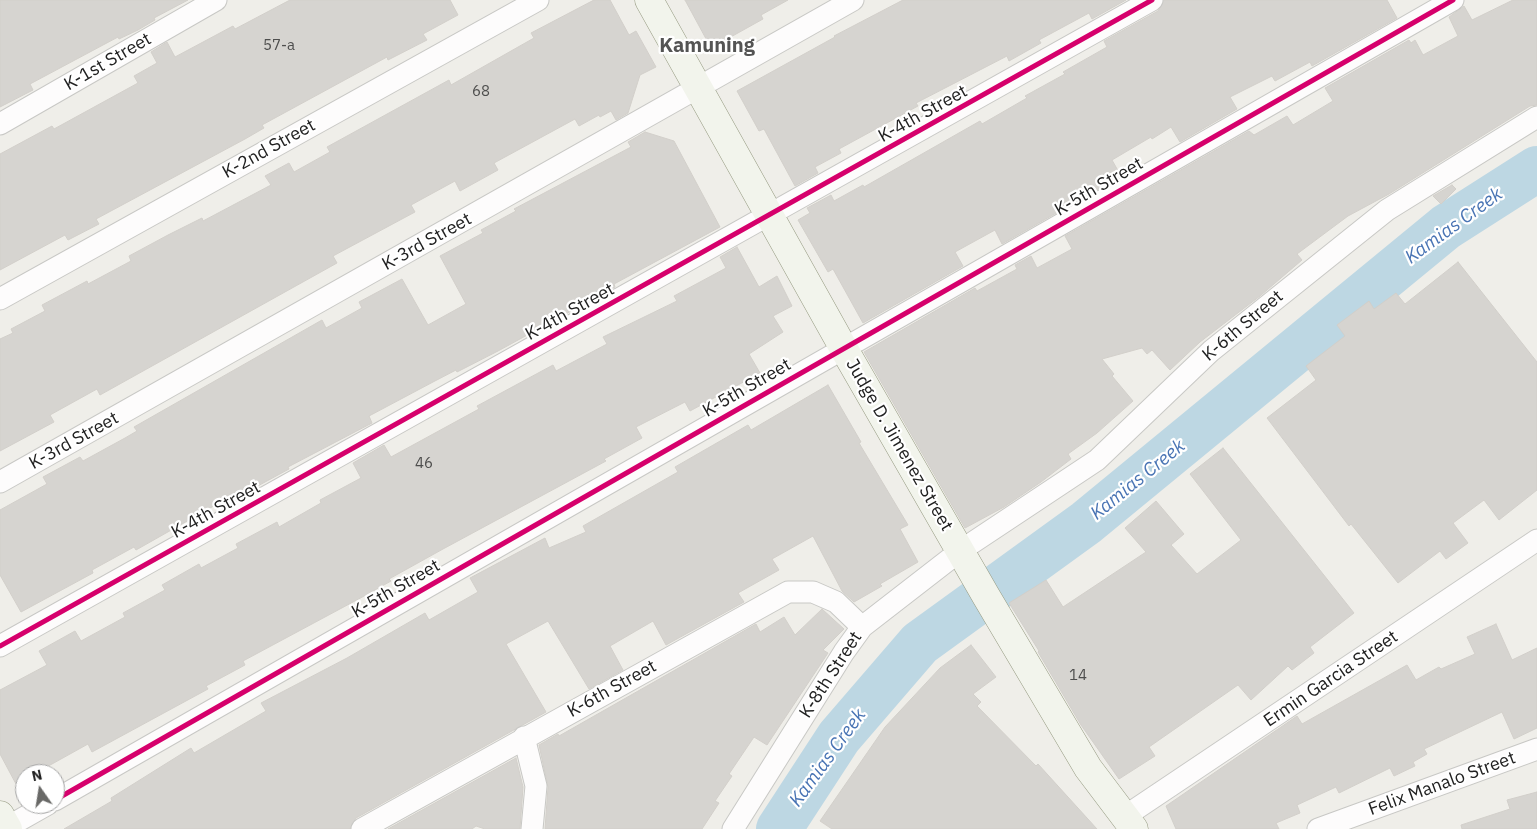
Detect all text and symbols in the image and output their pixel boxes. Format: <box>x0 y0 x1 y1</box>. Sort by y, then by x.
street label: K-1st Street <box>61 28 155 96</box>
district label: Kamuning <box>659 34 755 58</box>
house number: 57-a <box>263 37 295 55</box>
street label: K-4th Street <box>875 81 971 147</box>
house number: 68 <box>472 83 490 101</box>
street label: K-2nd Street <box>219 115 319 183</box>
street label: K-5th Street <box>1051 153 1147 221</box>
water label: Kamias Creek <box>1401 183 1507 269</box>
street label: K-3rd Street <box>378 209 476 275</box>
street label: K-4th Street <box>522 279 618 345</box>
street label: K-6th Street <box>1198 286 1288 366</box>
street label: K-5th Street <box>699 354 795 422</box>
street label: Judge D. Jimenez Street <box>841 355 957 535</box>
street label: K-3rd Street <box>25 408 123 474</box>
water label: Kamias Creek <box>1086 435 1190 525</box>
house number: 46 <box>415 455 433 473</box>
street label: K-4th Street <box>168 477 264 543</box>
street label: K-5th Street <box>348 555 444 623</box>
street label: Ermin Garcia Street <box>1260 626 1402 732</box>
street label: K-8th Street <box>795 628 867 722</box>
street label: K-6th Street <box>564 656 660 722</box>
house number: 14 <box>1069 667 1087 685</box>
water label: Kamias Creek <box>785 705 871 811</box>
street label: Felix Manalo Street <box>1366 747 1518 821</box>
north arrow <box>15 764 65 814</box>
text: N <box>30 765 44 785</box>

